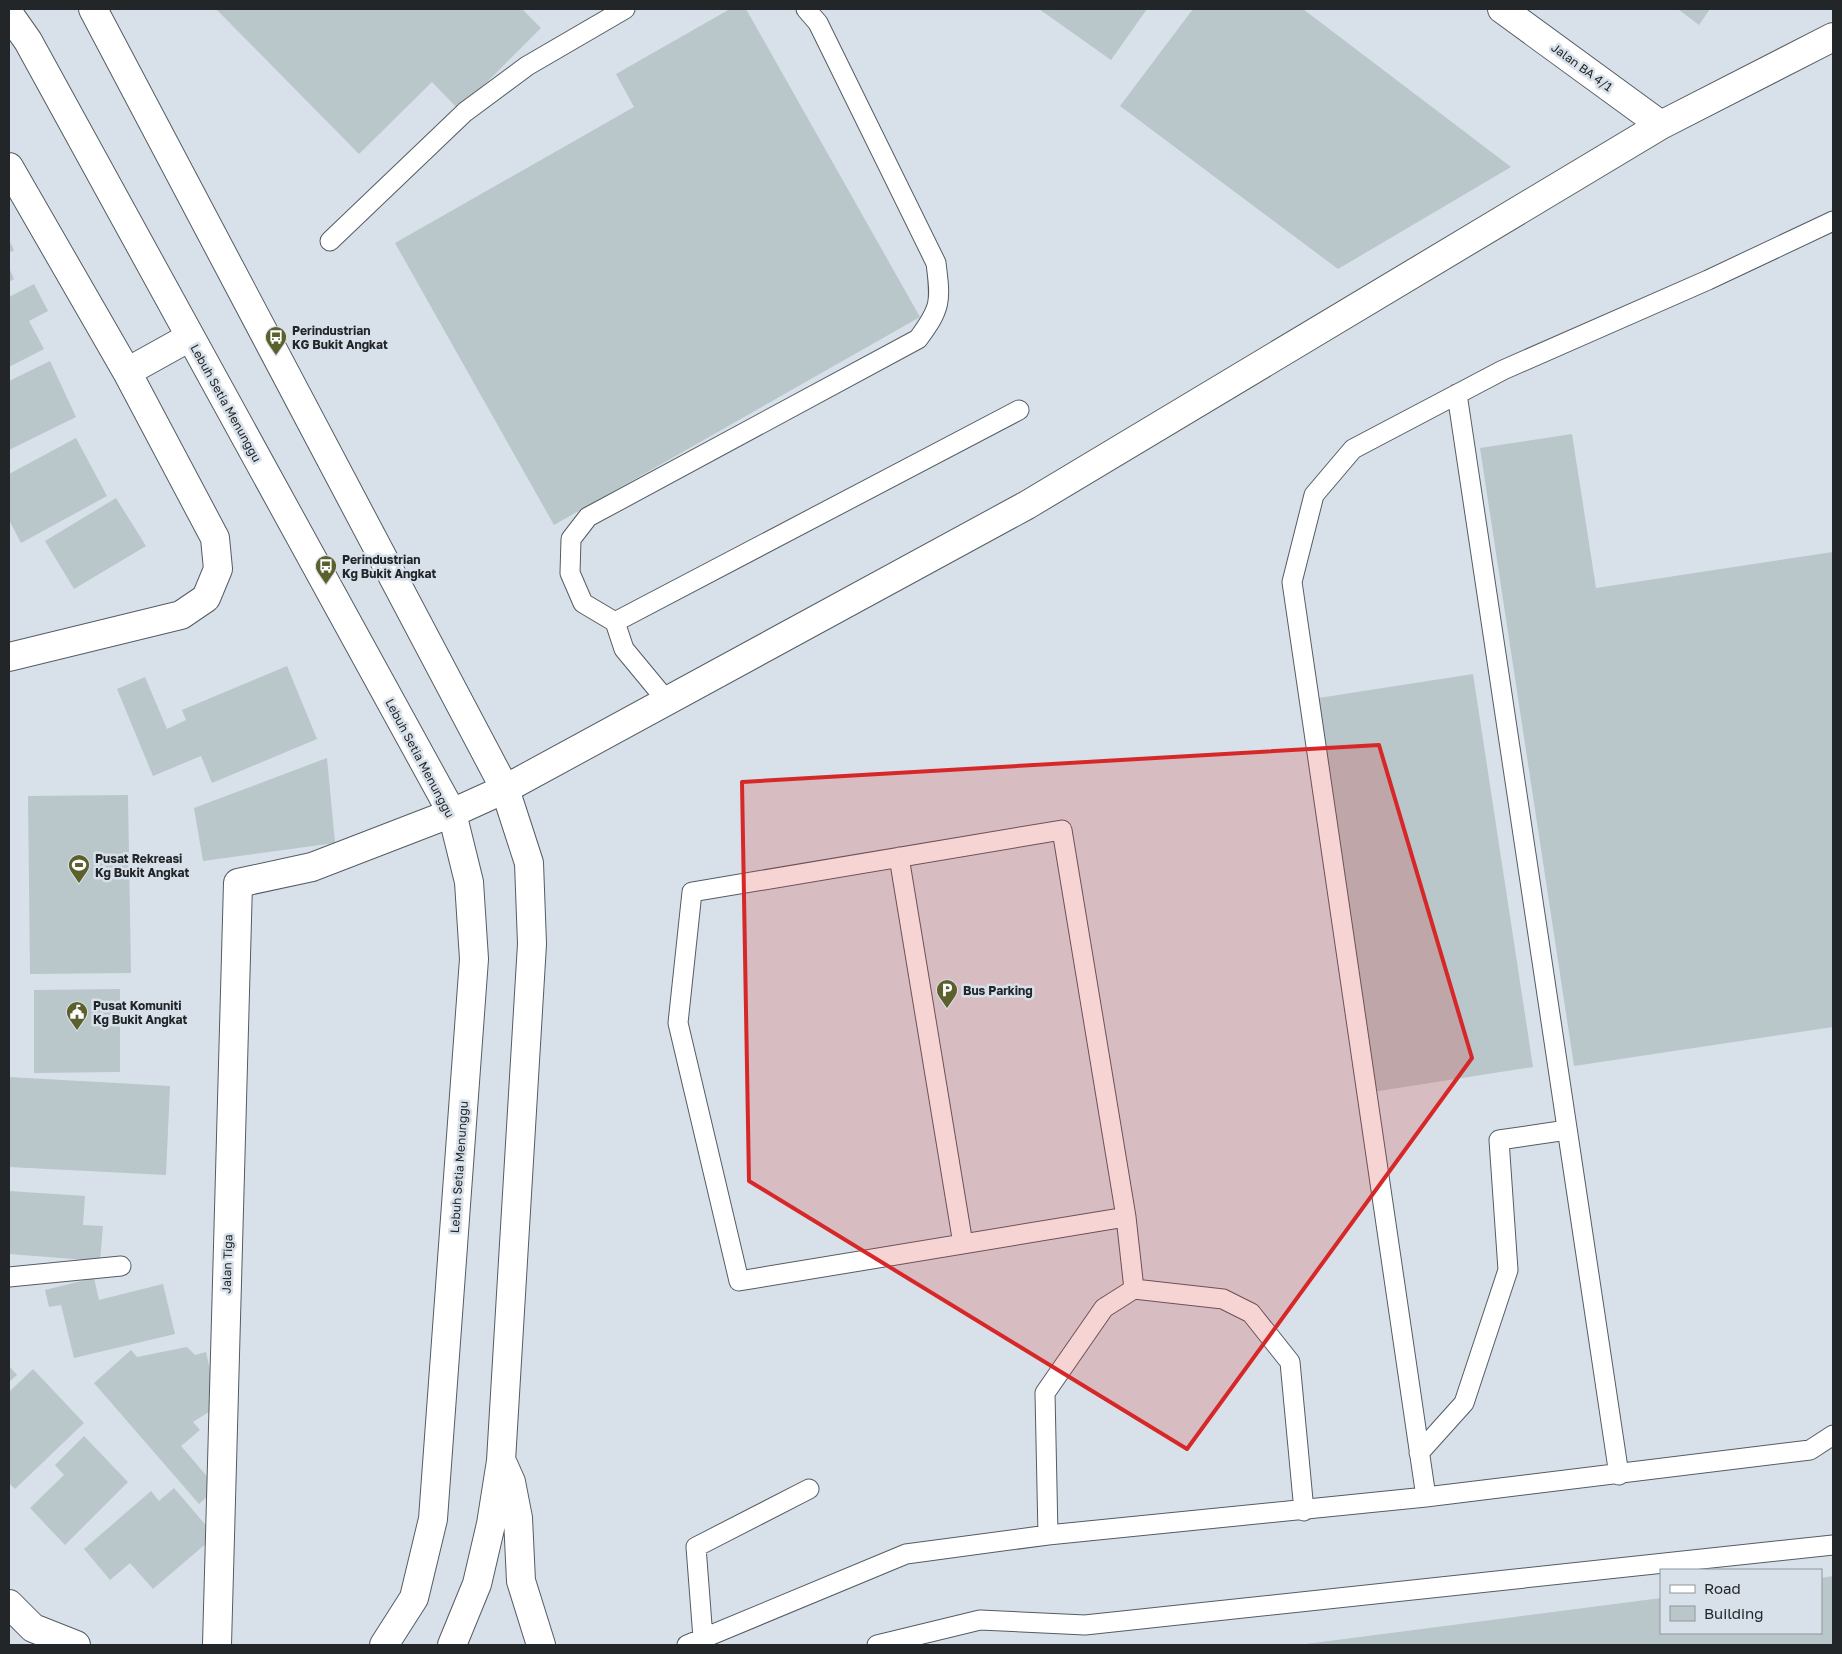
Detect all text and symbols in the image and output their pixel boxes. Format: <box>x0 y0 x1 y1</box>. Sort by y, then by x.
street label: Jalan BA 4/1 <box>1548 40 1616 94</box>
place label: Perindustrian KG Bukit Angkat <box>292 323 388 352</box>
bus stop icon: Perindustrian KG Bukit Angkat <box>264 325 288 356</box>
street label: Lebuh Setia Menunggu <box>187 341 265 465</box>
place label: Perindustrian Kg Bukit Angkat <box>342 552 436 581</box>
bus stop icon: Perindustrian Kg Bukit Angkat <box>314 554 338 585</box>
street label: Lebuh Setia Menunggu <box>382 696 458 820</box>
place label: Pusat Rekreasi Kg Bukit Angkat <box>95 851 189 880</box>
sports icon: Pusat Rekreasi Kg Bukit Angkat <box>67 853 91 884</box>
parking icon: Bus Parking <box>935 978 959 1009</box>
place label: Bus Parking <box>963 983 1033 998</box>
place label: Pusat Komuniti Kg Bukit Angkat <box>93 998 187 1027</box>
public building icon: Pusat Komuniti Kg Bukit Angkat <box>65 1000 89 1031</box>
street label: Lebuh Setia Menunggu <box>447 1100 471 1234</box>
street label: Jalan Tiga <box>218 1234 236 1294</box>
legend <box>1660 1569 1822 1634</box>
text: Road <box>1704 1579 1741 1597</box>
text: Building <box>1704 1604 1764 1622</box>

